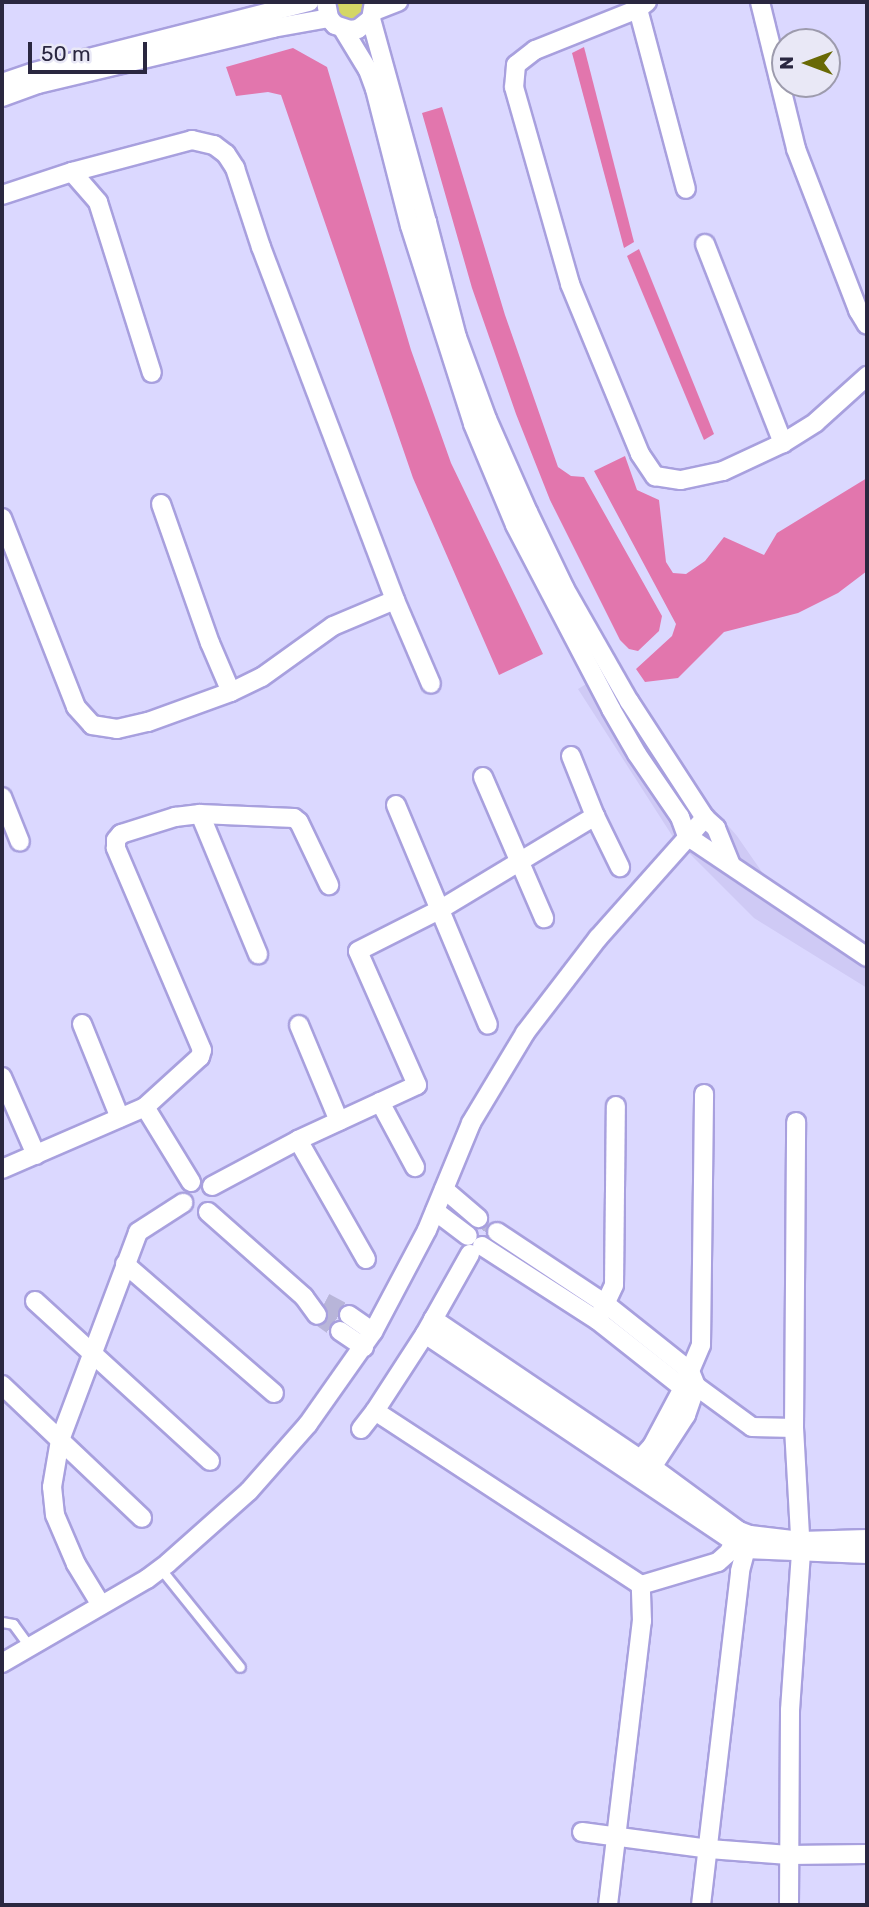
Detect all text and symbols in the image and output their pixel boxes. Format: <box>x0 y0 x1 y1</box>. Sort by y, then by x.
scale bar <box>32 28 150 72</box>
north arrow <box>771 28 841 98</box>
text: 50 m <box>41 41 91 66</box>
text: N <box>775 56 798 70</box>

